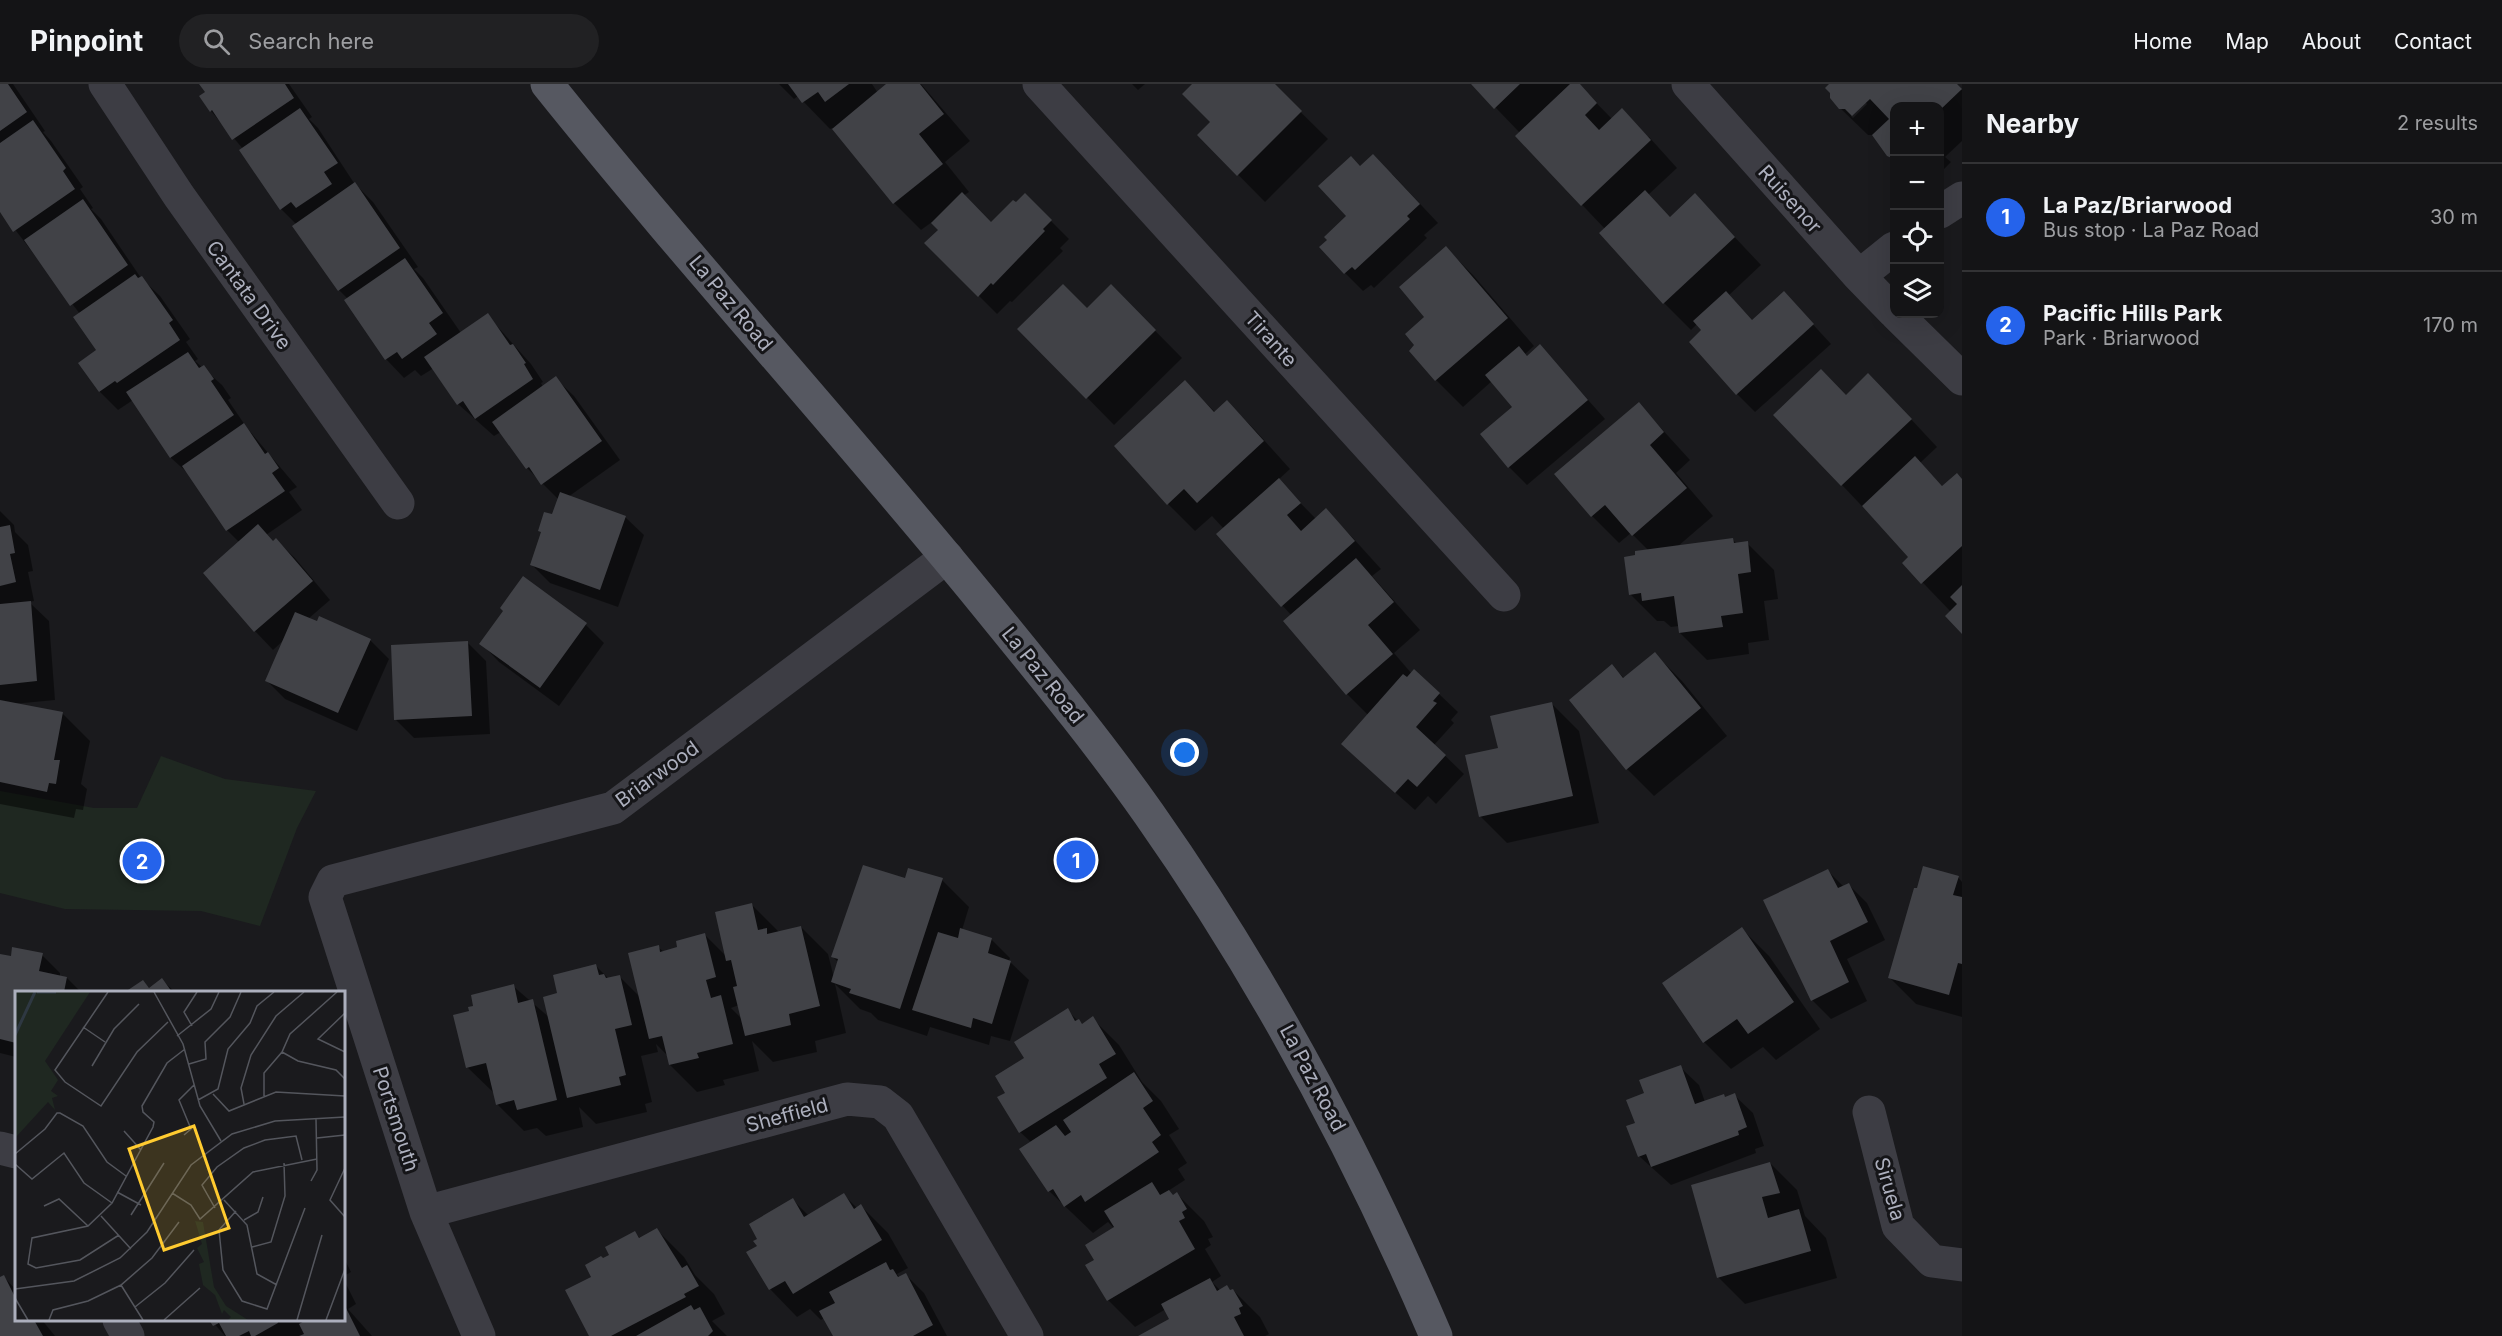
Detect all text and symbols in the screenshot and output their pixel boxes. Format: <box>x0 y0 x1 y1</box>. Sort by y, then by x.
search box <box>179 14 599 68</box>
text: Pinpoint <box>30 24 143 58</box>
icon: search <box>200 25 233 58</box>
text: Search here <box>248 28 374 54</box>
text: Home <box>2133 29 2192 54</box>
text: Map <box>2225 29 2269 54</box>
text: About <box>2302 29 2361 54</box>
text: Contact <box>2394 29 2472 54</box>
map controls <box>1890 102 1944 318</box>
button: + <box>1890 102 1944 156</box>
text: Nearby <box>1986 108 2079 139</box>
text: 2 results <box>2397 111 2478 135</box>
button: − <box>1890 156 1944 210</box>
street label: Ruisenor <box>1753 160 1827 238</box>
text: La Paz/Briarwood <box>2043 192 2232 218</box>
text: 1 <box>2001 205 2010 229</box>
text: 30 m <box>2430 205 2478 229</box>
button: locate <box>1890 210 1944 264</box>
text: Bus stop · La Paz Road <box>2043 218 2259 242</box>
street label: Cantata Drive <box>201 236 297 354</box>
street label: La Paz Road <box>684 250 778 356</box>
button: layers <box>1890 264 1944 318</box>
text: Pacific Hills Park <box>2043 300 2222 326</box>
street label: Tirante <box>1240 306 1302 372</box>
text: 2 <box>1999 313 2012 337</box>
text: 170 m <box>2423 313 2478 337</box>
text: Park · Briarwood <box>2043 326 2200 350</box>
street label: La Paz Road <box>997 622 1089 728</box>
street label: Briarwood <box>611 736 703 812</box>
your location <box>1170 738 1199 767</box>
pin: 2 <box>122 838 162 884</box>
pin: 1 <box>1056 838 1096 882</box>
inset map <box>15 991 345 1321</box>
street label: La Paz Road <box>1275 1021 1351 1135</box>
street label: Portsmouth <box>368 1063 424 1175</box>
street label: Sheffield <box>743 1093 831 1137</box>
street label: Siruela <box>1870 1155 1910 1223</box>

